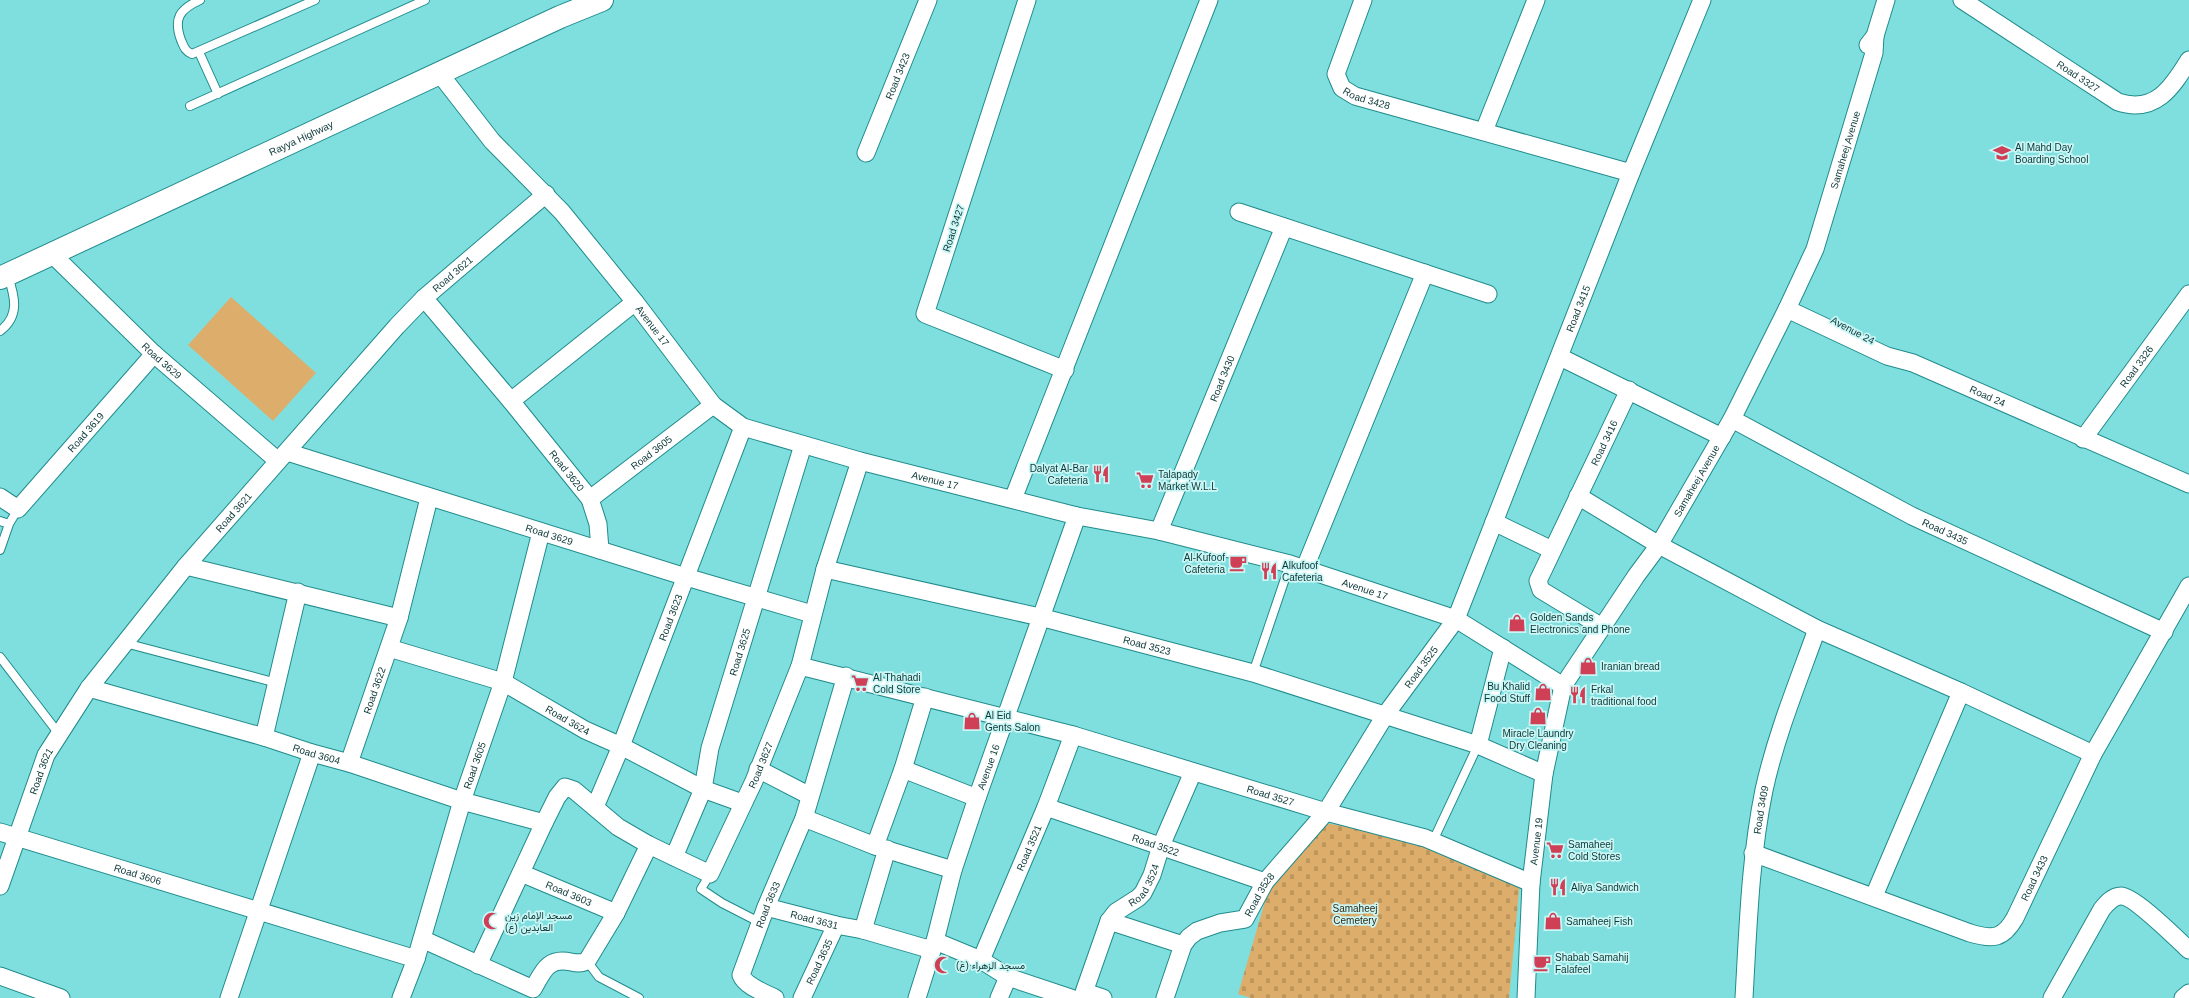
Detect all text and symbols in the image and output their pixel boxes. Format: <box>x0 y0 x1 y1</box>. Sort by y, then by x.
street label: Road 3423 <box>883 51 912 101</box>
street label: Road 3327 <box>2055 58 2102 95</box>
street label: Road 3428 <box>1341 85 1392 112</box>
street label: Samaheej Avenue <box>1828 109 1862 190</box>
street label: Rayya Highway <box>267 119 335 158</box>
place label: Al Mahd Day Boarding School <box>2015 142 2088 165</box>
school or university icon: Al Mahd Day Boarding School <box>1992 143 2012 163</box>
street label: Road 3427 <box>941 203 966 253</box>
street label: Road 3621 <box>430 254 475 294</box>
street label: Road 3415 <box>1564 283 1593 333</box>
street label: Avenue 17 <box>634 304 672 349</box>
street label: Avenue 24 <box>1829 314 1877 347</box>
street label: Road 3629 <box>140 340 184 381</box>
street label: Road 3326 <box>2118 343 2156 390</box>
street label: Road 3430 <box>1208 353 1237 403</box>
street label: Road 24 <box>1968 384 2007 409</box>
street label: Road 3619 <box>66 410 106 454</box>
street label: Road 3416 <box>1589 418 1620 467</box>
street label: Road 3605 <box>629 433 675 472</box>
street label: Samaheej Avenue <box>1672 443 1722 519</box>
street label: Road 3620 <box>547 448 586 494</box>
place label: Dalyat Al-Bar Cafeteria <box>1030 463 1089 486</box>
restaurant icon: Dalyat Al-Bar Cafeteria <box>1091 464 1111 484</box>
street label: Avenue 17 <box>910 469 960 492</box>
place label: Talapady Market W.L.L <box>1158 469 1217 492</box>
supermarket icon: Talapady Market W.L.L <box>1135 470 1155 490</box>
street label: Road 3621 <box>213 490 254 535</box>
street label: Road 3435 <box>1920 516 1970 547</box>
street label: Road 3629 <box>524 522 575 547</box>
place label: Al-Kufoof Cafeteria <box>1184 552 1225 575</box>
cafe icon: Al-Kufoof Cafeteria <box>1228 553 1248 573</box>
place label: Alkufoof Cafeteria <box>1282 560 1323 583</box>
restaurant icon: Alkufoof Cafeteria <box>1259 561 1279 581</box>
street label: Avenue 17 <box>1341 577 1390 602</box>
street label: Road 3623 <box>657 592 685 642</box>
place label: Golden Sands Electronics and Phone <box>1530 612 1631 635</box>
shop icon: Golden Sands Electronics and Phone <box>1507 613 1527 633</box>
street label: Road 3625 <box>728 627 753 677</box>
street label: Road 3523 <box>1122 634 1172 657</box>
street label: Road 3525 <box>1402 644 1440 690</box>
shop icon: Iranian bread <box>1578 656 1598 676</box>
place label: Iranian bread <box>1601 661 1660 672</box>
street label: Road 3622 <box>361 665 388 715</box>
place label: Al Thahadi Cold Store <box>873 672 921 695</box>
supermarket icon: Al Thahadi Cold Store <box>850 673 870 693</box>
place label: Bu Khalid Food Stuff <box>1484 681 1530 704</box>
shop icon: Bu Khalid Food Stuff <box>1533 682 1553 702</box>
place label: Frkal traditional food <box>1591 684 1657 707</box>
restaurant icon: Frkal traditional food <box>1568 685 1588 705</box>
street label: Road 3624 <box>544 703 592 737</box>
shop icon: Miracle Laundry Dry Cleaning <box>1528 706 1548 726</box>
place label: Al Eid Gents Salon <box>985 710 1040 733</box>
shop icon: Al Eid Gents Salon <box>962 711 982 731</box>
place label: Miracle Laundry Dry Cleaning <box>1502 728 1574 751</box>
street label: Road 3605 <box>462 740 488 790</box>
street label: Road 3627 <box>746 740 775 790</box>
street label: Road 3604 <box>291 742 342 767</box>
street label: Avenue 16 <box>975 742 1002 791</box>
street label: Road 3621 <box>28 746 55 796</box>
street label: Road 3527 <box>1245 783 1296 808</box>
street label: Road 3409 <box>1752 784 1771 835</box>
street label: Avenue 19 <box>1528 817 1545 866</box>
street label: Road 3521 <box>1015 823 1044 873</box>
street label: Road 3522 <box>1131 832 1181 858</box>
place label: Samaheej Cold Stores <box>1568 839 1620 862</box>
supermarket icon: Samaheej Cold Stores <box>1545 840 1565 860</box>
street label: Road 3433 <box>2019 853 2050 903</box>
street label: Road 3606 <box>113 862 163 887</box>
street label: Road 3524 <box>1126 862 1161 909</box>
street label: Road 3528 <box>1242 870 1277 918</box>
restaurant icon: Aliya Sandwich <box>1548 877 1568 897</box>
street label: Road 3603 <box>544 879 594 908</box>
street label: Road 3633 <box>754 880 782 930</box>
place label: Aliya Sandwich <box>1571 882 1639 893</box>
park label: Samaheej Cemetery <box>1332 903 1378 926</box>
street label: Road 3631 <box>789 909 840 931</box>
place label: مسجد الإمام زين العابدين (ع) <box>505 910 572 934</box>
mosque icon: مسجد الإمام زين العابدين (ع) <box>482 911 502 931</box>
shop icon: Samaheej Fish <box>1543 911 1563 931</box>
place label: Samaheej Fish <box>1566 916 1633 927</box>
street label: Road 3635 <box>804 937 835 986</box>
place label: Shabab Samahij Falafeel <box>1555 952 1628 975</box>
cafe icon: Shabab Samahij Falafeel <box>1532 953 1552 973</box>
mosque icon: مسجد الزهراء (ع) <box>933 955 953 975</box>
place label: مسجد الزهراء (ع) <box>956 960 1025 972</box>

